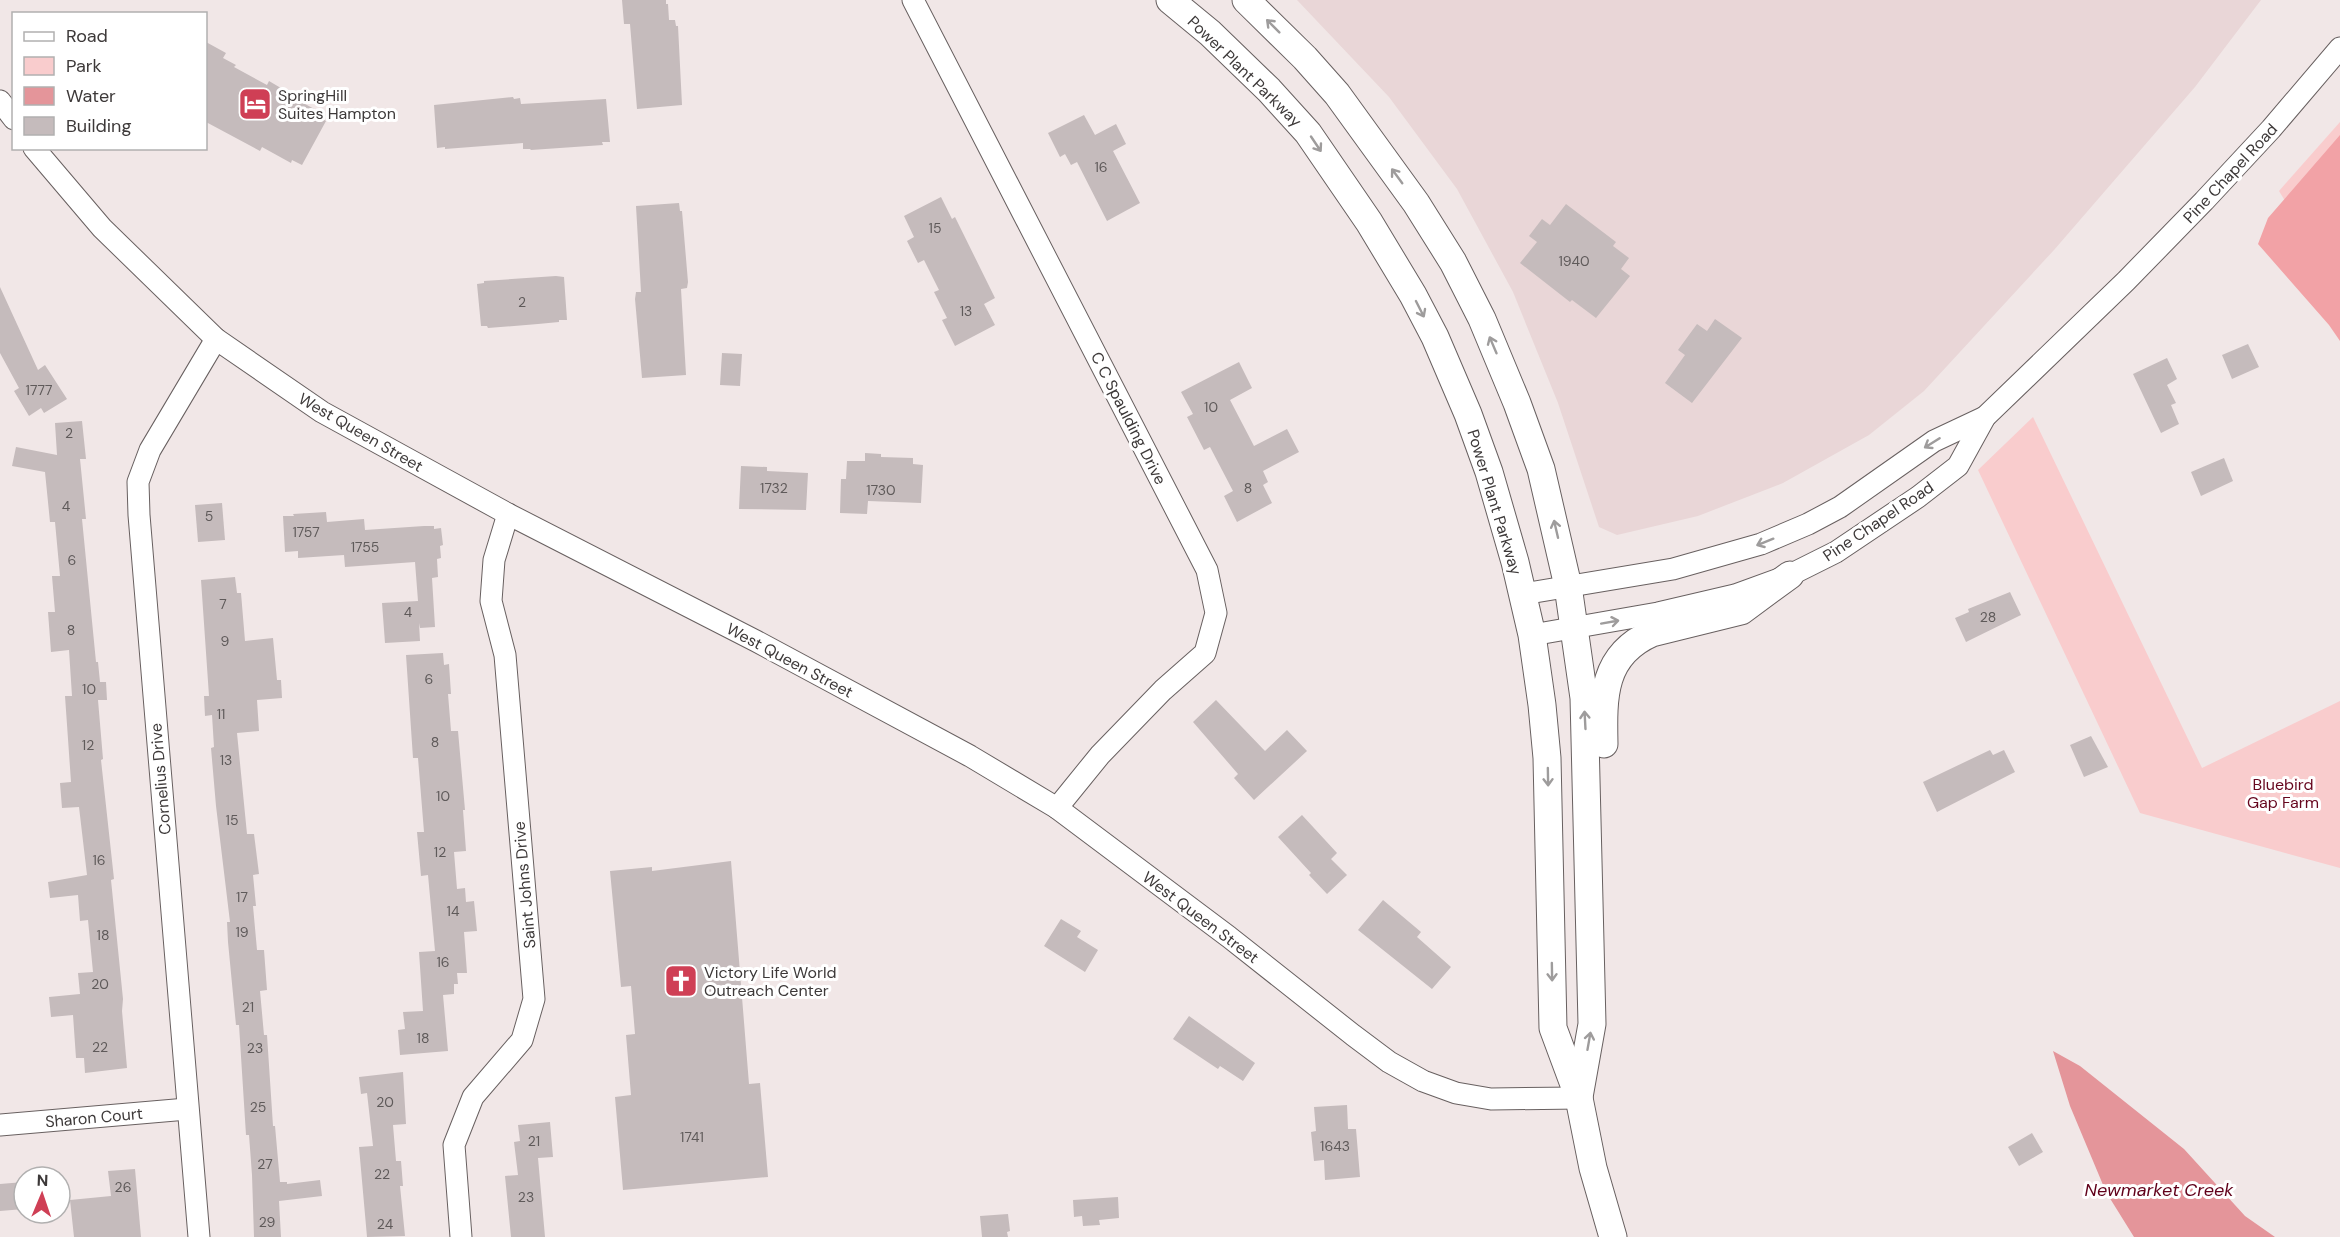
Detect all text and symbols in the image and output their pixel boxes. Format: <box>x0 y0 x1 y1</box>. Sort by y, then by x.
street label: Power Plant Parkway <box>1183 11 1306 132</box>
legend <box>12 12 207 150</box>
one-way arrow <box>1265 19 1280 34</box>
text: Road <box>66 24 108 48</box>
text: Park <box>66 54 102 78</box>
text: Water <box>66 84 116 108</box>
place label: SpringHill Suites Hampton <box>278 85 396 124</box>
hotel icon: SpringHill Suites Hampton <box>237 86 273 122</box>
text: Building <box>66 114 131 138</box>
street label: Pine Chapel Road <box>2179 119 2282 228</box>
one-way arrow <box>1310 136 1322 152</box>
house number: 16 <box>1094 158 1108 176</box>
one-way arrow <box>1391 169 1403 185</box>
house number: 15 <box>929 219 941 237</box>
house number: 1940 <box>1558 252 1590 270</box>
house number: 2 <box>518 293 526 311</box>
one-way arrow <box>1414 300 1426 317</box>
house number: 13 <box>960 302 972 320</box>
one-way arrow <box>1487 336 1498 355</box>
street label: C C Spaulding Drive <box>1086 348 1171 488</box>
house number: 1777 <box>26 381 52 399</box>
street label: West Queen Street <box>295 388 427 477</box>
house number: 10 <box>1204 398 1218 416</box>
house number: 2 <box>65 424 73 442</box>
street label: Power Plant Parkway <box>1462 427 1527 578</box>
one-way arrow <box>1924 437 1941 449</box>
street label: Pine Chapel Road <box>1819 477 1938 566</box>
house number: 1732 <box>760 479 788 497</box>
house number: 8 <box>1244 479 1252 497</box>
house number: 1730 <box>866 481 896 499</box>
house number: 4 <box>62 497 71 515</box>
house number: 5 <box>205 507 213 525</box>
one-way arrow <box>1550 520 1561 539</box>
house number: 1757 <box>292 523 320 541</box>
one-way arrow <box>1757 537 1775 548</box>
house number: 1755 <box>351 538 379 556</box>
house number: 6 <box>68 551 76 569</box>
house number: 7 <box>219 595 227 613</box>
house number: 4 <box>404 603 413 621</box>
house number: 28 <box>1980 608 1996 626</box>
one-way arrow <box>1600 616 1620 627</box>
street label: West Queen Street <box>723 618 857 703</box>
house number: 8 <box>67 621 75 639</box>
house number: 9 <box>221 632 230 650</box>
house number: 6 <box>425 670 433 688</box>
house number: 10 <box>82 680 96 698</box>
house number: 11 <box>217 705 225 723</box>
one-way arrow <box>1580 711 1591 731</box>
street label: Cornelius Drive <box>145 722 176 836</box>
house number: 8 <box>431 733 439 751</box>
house number: 12 <box>82 736 94 754</box>
house number: 13 <box>220 751 232 769</box>
one-way arrow <box>1542 766 1553 786</box>
park label: Bluebird Gap Farm <box>2247 774 2319 813</box>
house number: 10 <box>436 787 450 805</box>
house number: 15 <box>226 811 238 829</box>
street label: Saint Johns Drive <box>508 820 541 949</box>
house number: 12 <box>434 843 446 861</box>
house number: 16 <box>92 851 106 869</box>
street label: West Queen Street <box>1138 867 1263 968</box>
house number: 17 <box>236 888 248 906</box>
house number: 14 <box>447 902 460 920</box>
house number: 19 <box>235 923 249 941</box>
house number: 18 <box>97 926 109 944</box>
house number: 16 <box>436 953 450 971</box>
one-way arrow <box>1546 961 1558 981</box>
place label: Victory Life World Outreach Center <box>704 962 837 1001</box>
church icon: Victory Life World Outreach Center <box>663 963 699 999</box>
house number: 20 <box>91 975 109 993</box>
house number: 21 <box>242 998 254 1016</box>
house number: 18 <box>417 1029 429 1047</box>
one-way arrow <box>1584 1031 1595 1051</box>
house number: 22 <box>92 1038 108 1056</box>
house number: 23 <box>247 1039 263 1057</box>
house number: 20 <box>376 1093 394 1111</box>
house number: 25 <box>250 1098 266 1116</box>
street label: Sharon Court <box>44 1103 144 1132</box>
house number: 1741 <box>680 1128 704 1146</box>
house number: 21 <box>528 1132 540 1150</box>
house number: 1643 <box>1320 1137 1350 1155</box>
house number: 27 <box>257 1155 273 1173</box>
north arrow <box>12 1165 72 1225</box>
house number: 22 <box>374 1165 390 1183</box>
text: N <box>36 1170 49 1191</box>
house number: 26 <box>115 1178 131 1196</box>
water label: Newmarket Creek <box>2085 1178 2234 1202</box>
house number: 23 <box>518 1188 534 1206</box>
house number: 29 <box>259 1213 276 1231</box>
house number: 24 <box>377 1215 394 1233</box>

